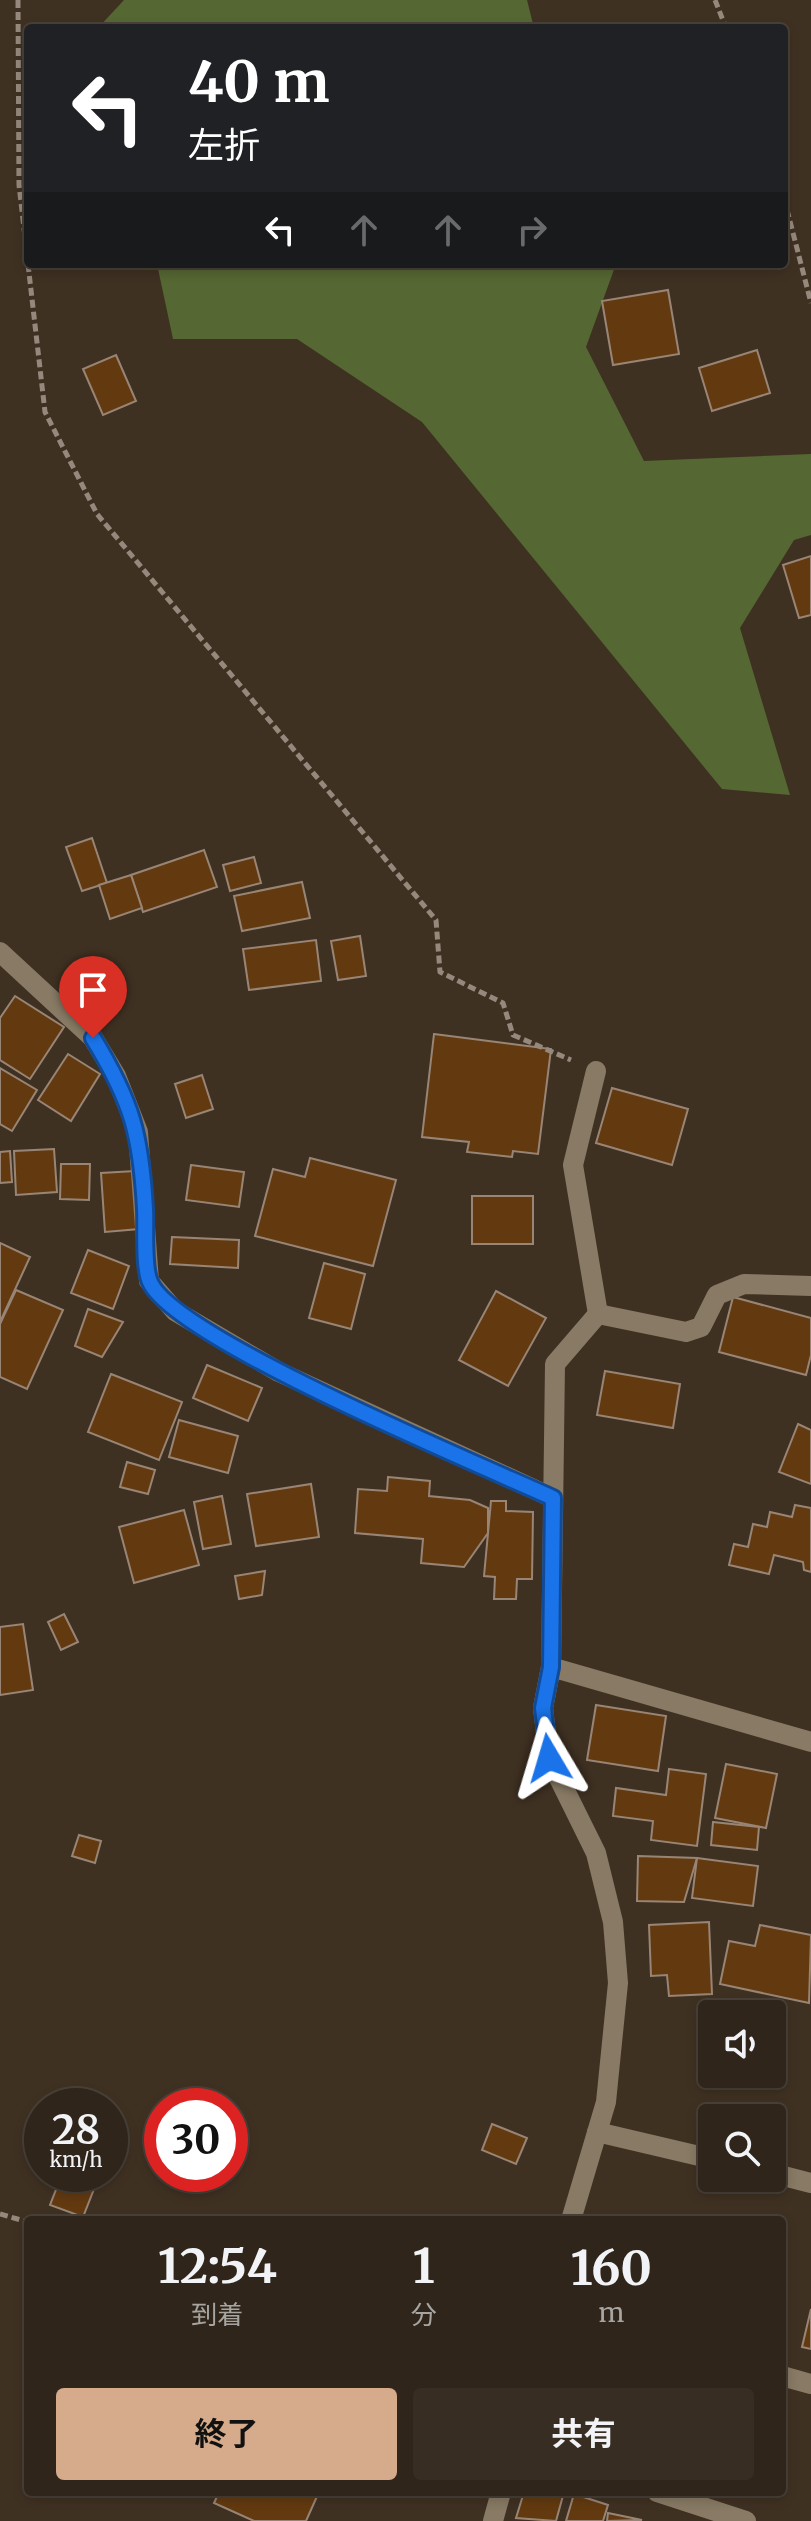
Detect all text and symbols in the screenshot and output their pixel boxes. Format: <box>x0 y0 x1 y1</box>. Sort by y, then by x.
text: 40 m <box>188 47 330 117</box>
icon: left <box>56 56 160 160</box>
text: 左折 <box>188 123 260 168</box>
icon: left <box>258 208 302 252</box>
icon: ahead <box>342 208 386 252</box>
icon: ahead <box>426 208 470 252</box>
icon: right <box>510 208 554 252</box>
pin <box>59 956 127 1038</box>
icon: arrive <box>71 968 115 1012</box>
position arrow <box>507 1716 591 1800</box>
map controls <box>698 2000 786 2192</box>
button: sound <box>698 2000 786 2088</box>
speed limit sign: 30 <box>144 2088 248 2192</box>
button: search <box>698 2104 786 2192</box>
text: 28 <box>52 2105 100 2155</box>
text: km/h <box>50 2147 102 2172</box>
text: 12:54 <box>158 2236 277 2296</box>
text: 1 <box>413 2236 435 2296</box>
text: 160 <box>571 2238 652 2298</box>
text: m <box>598 2296 624 2329</box>
text: 到着 <box>191 2298 243 2331</box>
text: 分 <box>411 2298 437 2331</box>
button: 終了 <box>56 2388 397 2480</box>
button: 共有 <box>413 2388 754 2480</box>

